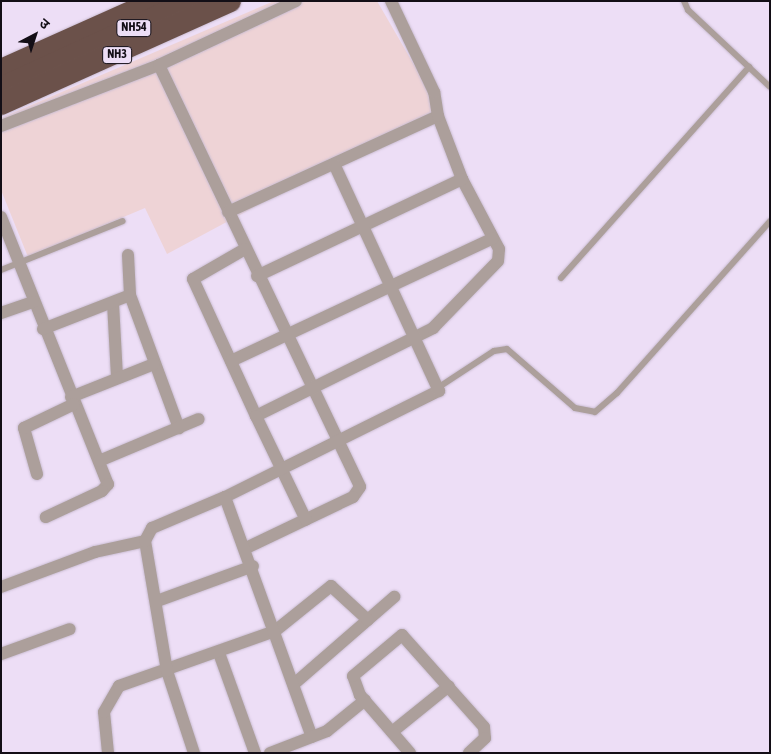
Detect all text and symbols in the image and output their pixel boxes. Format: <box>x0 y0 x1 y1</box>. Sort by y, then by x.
north arrow <box>10 10 60 60</box>
text: उ <box>36 15 53 32</box>
road number: NH54 <box>115 18 153 38</box>
road number: NH3 <box>102 46 132 64</box>

